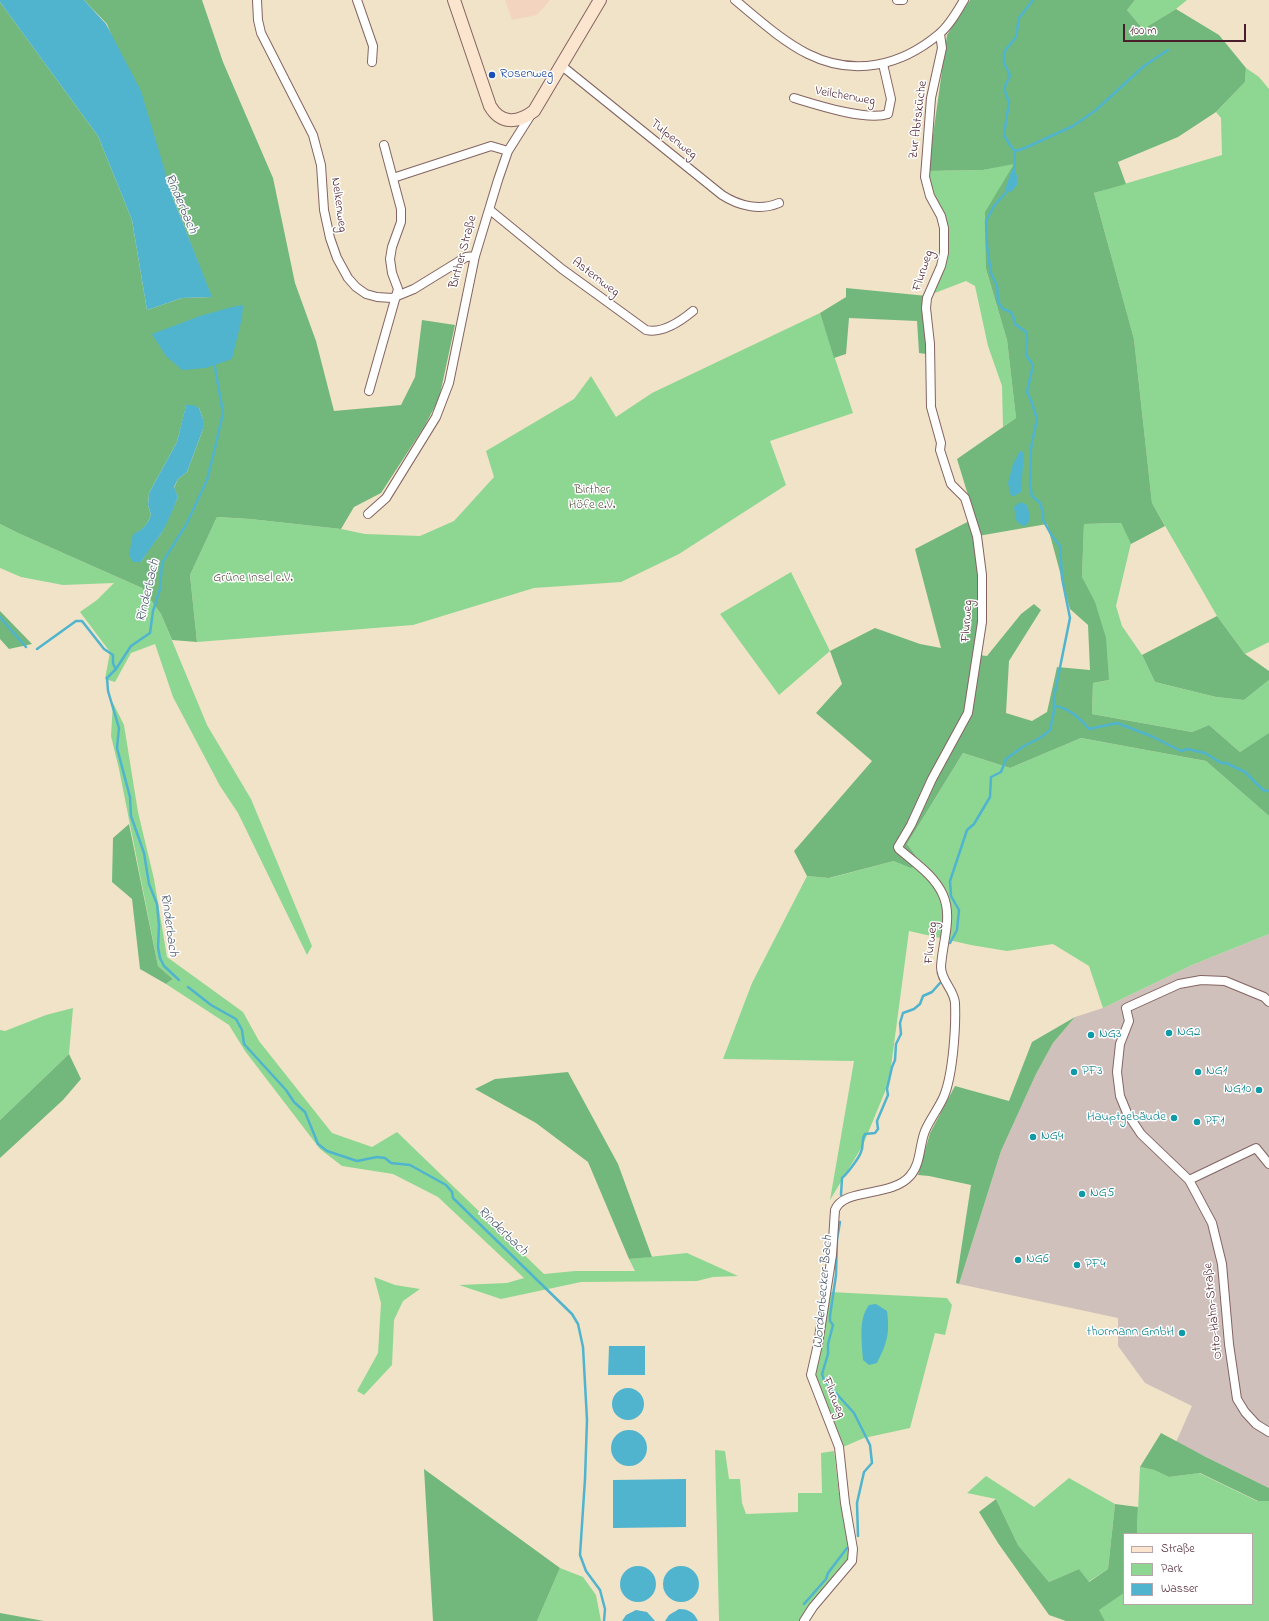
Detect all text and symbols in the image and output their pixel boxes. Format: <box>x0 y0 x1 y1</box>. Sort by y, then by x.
scale bar <box>1125 16 1248 42</box>
text: 100 m <box>1130 22 1157 40</box>
place label: Rosenweg <box>500 67 553 83</box>
marker: Rosenweg <box>487 70 497 80</box>
street label: Zur Abtsküche <box>906 80 932 160</box>
street label: Veilchenweg <box>814 84 876 110</box>
street label: Tulpenweg <box>646 116 700 164</box>
water label: Rinderbach <box>160 172 200 236</box>
street label: Nelkenweg <box>326 177 350 233</box>
street label: Birther Straße <box>447 214 481 290</box>
street label: Flurweg <box>910 249 938 293</box>
street label: Asternweg <box>568 255 622 301</box>
park label: Birther Höfe e.V. <box>569 483 615 514</box>
water label: Rinderbach <box>134 558 164 624</box>
park label: Grüne Insel e.V. <box>213 571 293 587</box>
street label: Flurweg <box>959 599 977 643</box>
water label: Rinderbach <box>155 892 181 958</box>
street label: Flurweg <box>922 921 942 965</box>
place label: NG2 <box>1177 1025 1200 1041</box>
place label: NG3 <box>1099 1027 1121 1043</box>
marker: NG2 <box>1164 1028 1174 1038</box>
marker: NG3 <box>1086 1030 1096 1040</box>
place label: PF3 <box>1082 1064 1103 1080</box>
place label: NG1 <box>1206 1064 1227 1080</box>
marker: PF3 <box>1069 1067 1079 1077</box>
marker: NG1 <box>1193 1067 1203 1077</box>
place label: NG10 <box>1224 1082 1251 1098</box>
marker: NG10 <box>1254 1085 1264 1095</box>
place label: Hauptgebäude <box>1087 1110 1166 1126</box>
marker: Hauptgebäude <box>1169 1113 1179 1123</box>
place label: PF1 <box>1205 1114 1224 1130</box>
marker: PF1 <box>1192 1117 1202 1127</box>
place label: NG4 <box>1041 1129 1063 1145</box>
marker: NG4 <box>1028 1132 1038 1142</box>
place label: NG5 <box>1090 1186 1114 1202</box>
marker: NG5 <box>1077 1189 1087 1199</box>
water label: Rinderbach <box>473 1204 531 1260</box>
water label: Wordenbecker Bach <box>811 1235 837 1349</box>
place label: NG6 <box>1026 1252 1049 1268</box>
marker: NG6 <box>1013 1255 1023 1265</box>
place label: PF4 <box>1085 1257 1106 1273</box>
marker: PF4 <box>1072 1260 1082 1270</box>
street label: Otto-Hahn-Straße <box>1201 1262 1227 1360</box>
place label: thormann GmbH <box>1087 1325 1174 1341</box>
marker: thormann GmbH <box>1177 1328 1187 1338</box>
street label: Flurweg <box>818 1375 848 1421</box>
legend <box>1123 1533 1253 1605</box>
text: Straße <box>1161 1540 1195 1558</box>
text: Park <box>1161 1560 1183 1578</box>
text: Wasser <box>1161 1580 1198 1598</box>

